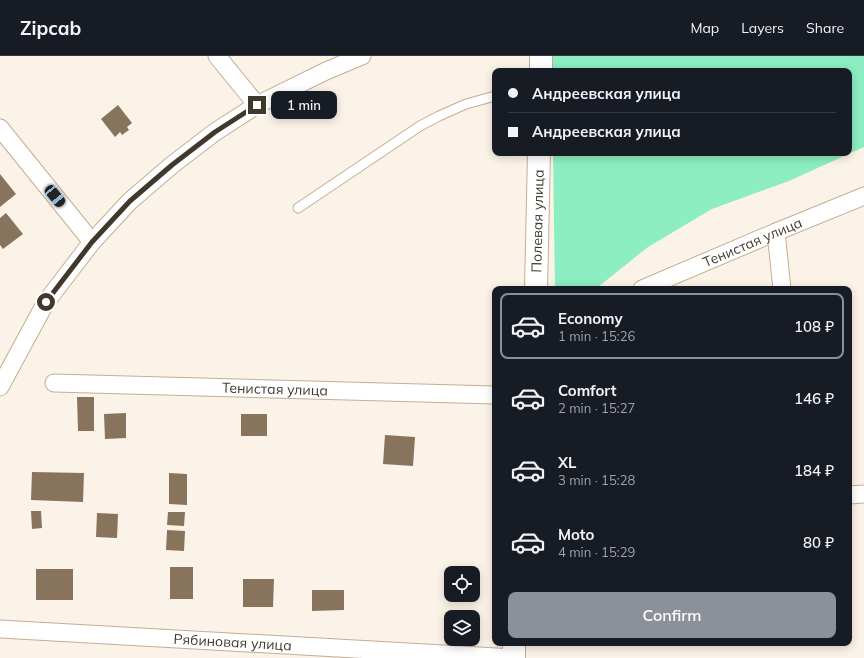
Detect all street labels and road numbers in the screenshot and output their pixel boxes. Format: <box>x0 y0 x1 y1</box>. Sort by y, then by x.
street label: Полевая улица <box>527 169 548 273</box>
street label: Тенистая улица <box>700 213 805 271</box>
street label: Тенистая улица <box>222 379 328 399</box>
street label: Рябиновая улица <box>173 630 292 654</box>

